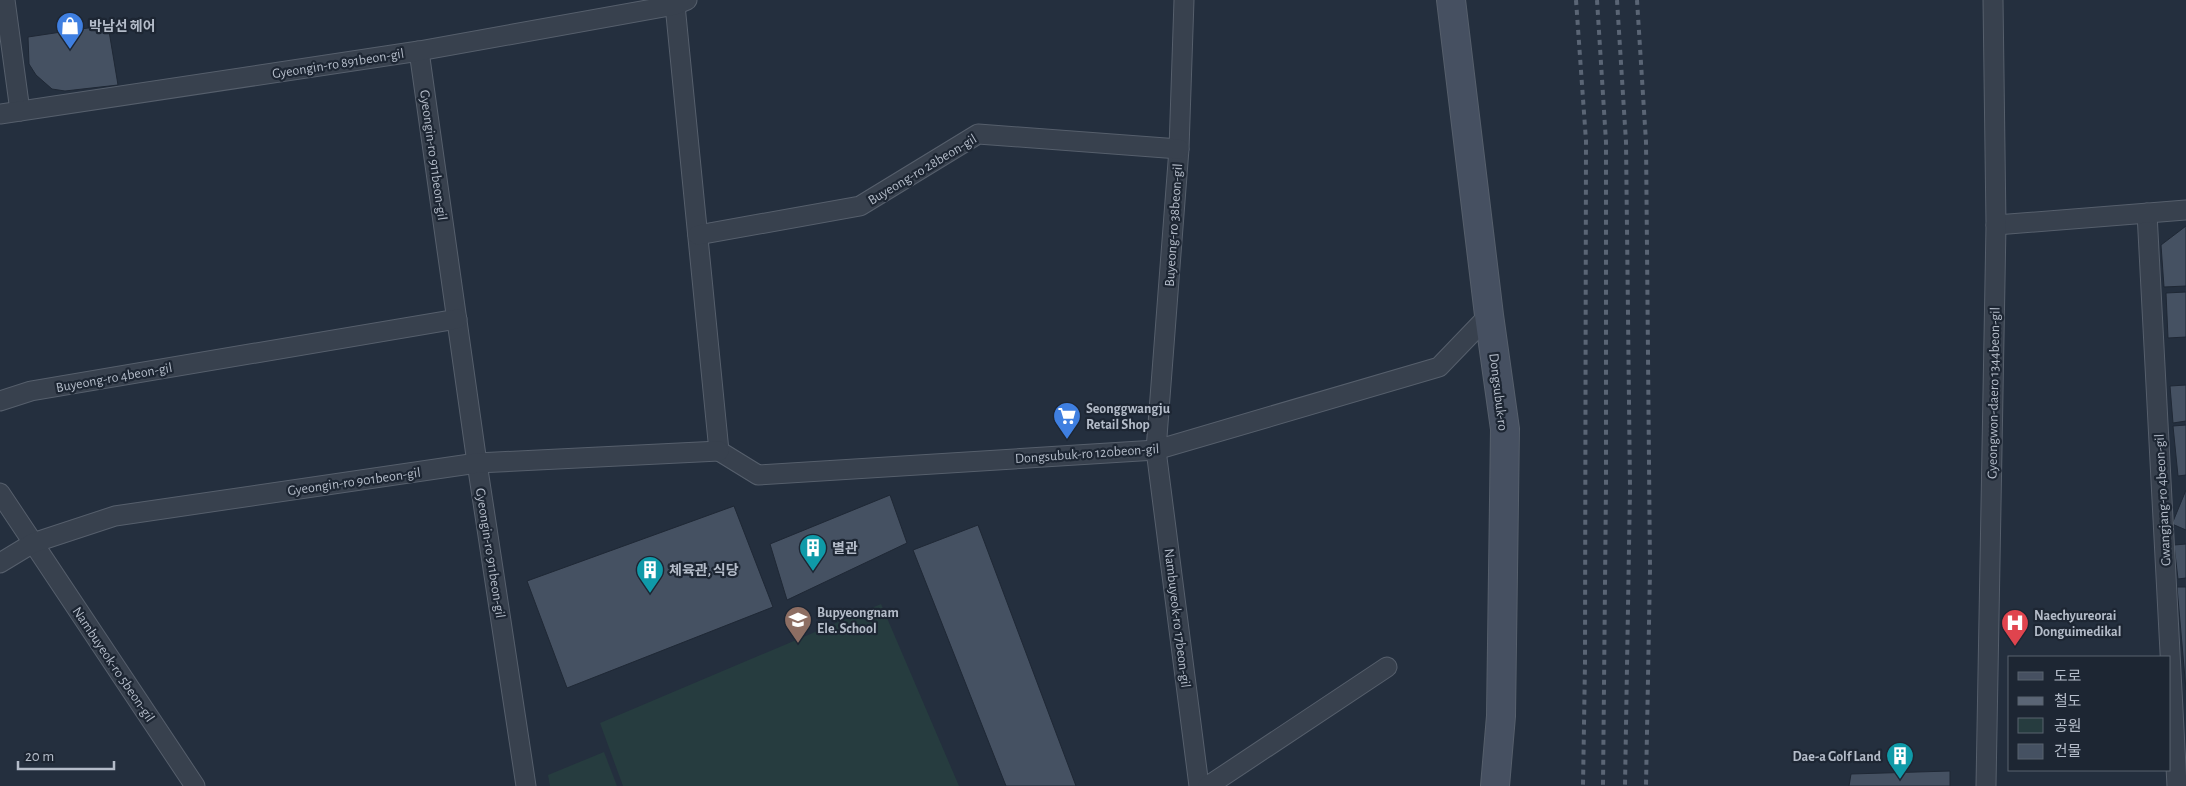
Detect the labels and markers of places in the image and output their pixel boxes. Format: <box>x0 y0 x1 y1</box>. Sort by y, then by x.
shop icon: 박남선 헤어 <box>55 11 85 50</box>
place label: 박남선 헤어 <box>89 19 156 34</box>
supermarket icon: Seonggwangju Retail Shop <box>1052 401 1082 440</box>
place label: Seonggwangju Retail Shop <box>1086 402 1171 432</box>
building icon: 별관 <box>798 533 828 572</box>
place label: 별관 <box>832 541 858 556</box>
building icon: 체육관, 식당 <box>635 555 665 594</box>
place label: 체육관, 식당 <box>669 563 739 578</box>
school or university icon: Bupyeongnam Ele. School <box>783 605 813 644</box>
place label: Bupyeongnam Ele. School <box>817 606 899 636</box>
hospital icon: Naechyureorai Donguimedikal <box>2000 608 2030 647</box>
place label: Naechyureorai Donguimedikal <box>2034 609 2121 639</box>
building icon: Dae-a Golf Land <box>1885 741 1915 780</box>
place label: Dae-a Golf Land <box>1792 750 1882 764</box>

